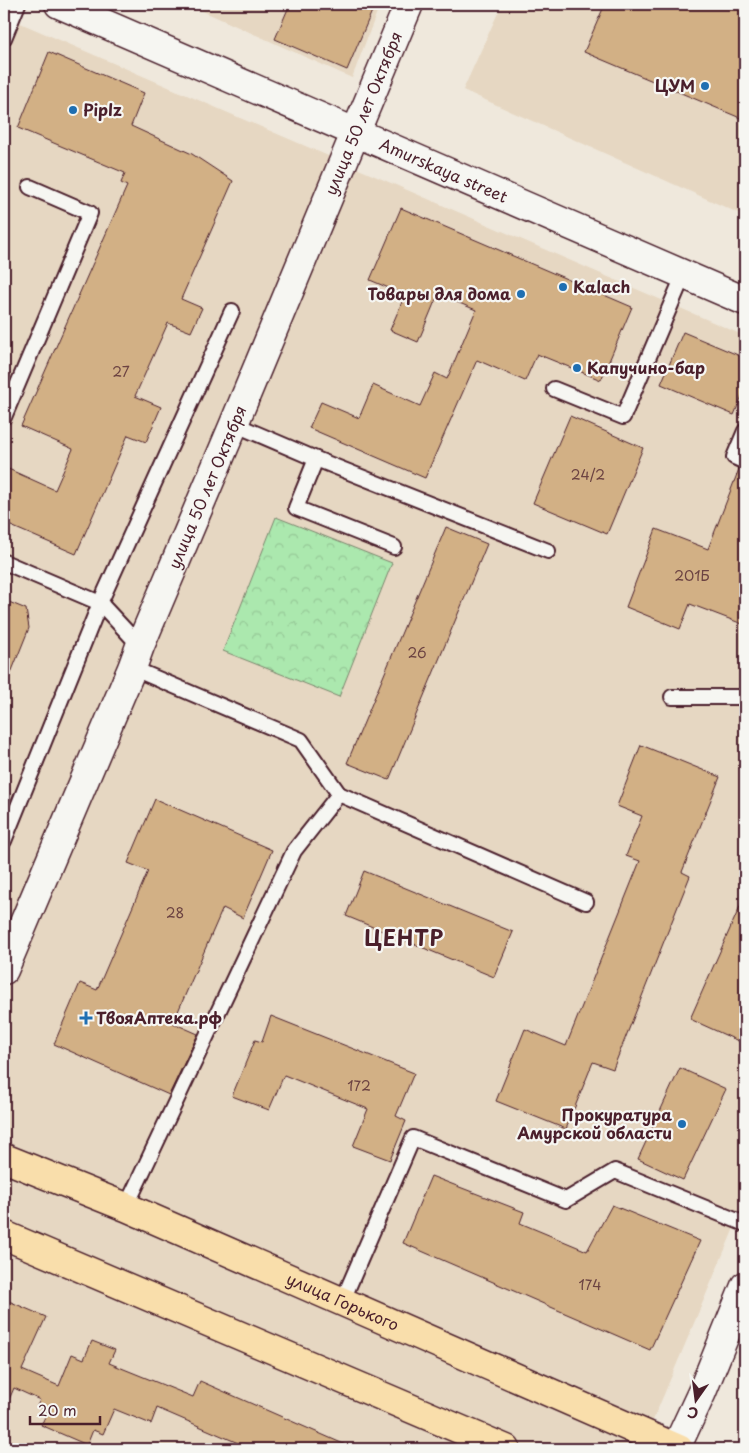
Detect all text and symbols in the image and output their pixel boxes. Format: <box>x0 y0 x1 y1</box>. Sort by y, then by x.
street label: улица 50 лет Октября <box>318 27 407 199</box>
place label: ЦУМ <box>655 73 695 97</box>
marker: ЦУМ <box>699 80 711 92</box>
place label: Piplz <box>83 97 122 121</box>
marker: Piplz <box>67 104 79 116</box>
street label: Amurskaya street <box>376 131 512 208</box>
place label: Kalach <box>573 274 630 298</box>
place label: Товары для дома <box>368 281 511 305</box>
marker: Kalach <box>557 281 569 293</box>
marker: Товары для дома <box>515 288 527 300</box>
place label: Капучино-бар <box>587 355 705 379</box>
house number: 27 <box>112 361 130 382</box>
marker: Капучино-бар <box>571 362 583 374</box>
street label: улица 50 лет Октября <box>161 401 252 572</box>
house number: 24/2 <box>571 464 605 485</box>
house number: 201Б <box>674 565 710 586</box>
house number: 26 <box>407 642 427 663</box>
house number: 28 <box>166 902 184 923</box>
district label: ЦЕНТР <box>364 921 444 953</box>
place label: ТвояАптека.рф <box>96 1005 222 1029</box>
marker: ТвояАптека.рф <box>80 1012 92 1024</box>
house number: 172 <box>347 1075 371 1096</box>
place label: Прокуратура Амурской области <box>516 1102 672 1144</box>
marker: Прокуратура Амурской области <box>676 1118 688 1130</box>
street label: улица Горького <box>283 1266 403 1336</box>
house number: 174 <box>578 1274 602 1295</box>
north arrow <box>672 1376 722 1426</box>
scale bar <box>30 1393 100 1425</box>
text: 20 m <box>38 1398 77 1421</box>
text: С <box>685 1402 700 1425</box>

